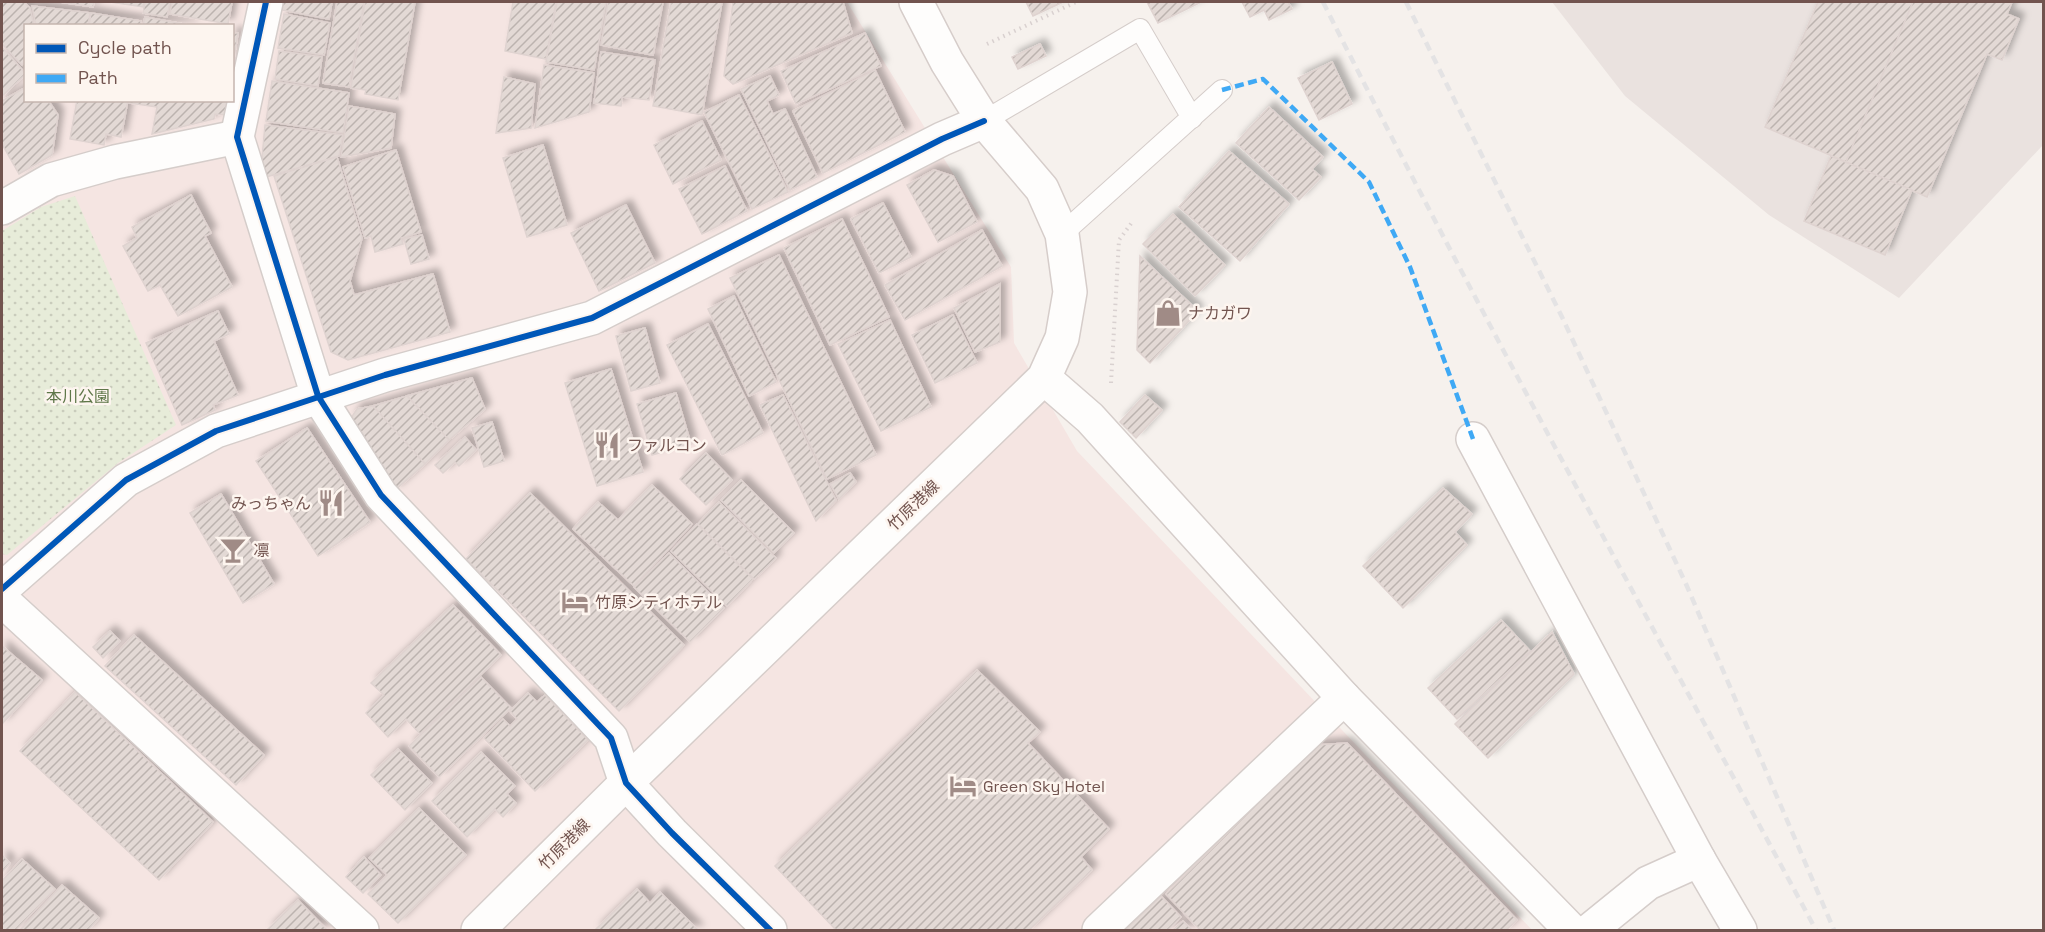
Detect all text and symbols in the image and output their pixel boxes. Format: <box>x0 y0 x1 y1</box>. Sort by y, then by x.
legend <box>24 24 234 102</box>
text: Cycle path <box>78 36 172 59</box>
text: Path <box>78 66 118 89</box>
shop icon: ナカガワ <box>1153 298 1183 328</box>
place label: ナカガワ <box>1188 303 1252 324</box>
park label: 本川公園 <box>46 386 110 407</box>
restaurant icon: ファルコン <box>592 430 622 460</box>
place label: ファルコン <box>627 435 707 456</box>
street label: 竹原港線 <box>883 476 944 535</box>
restaurant icon: みっちゃん <box>316 488 346 518</box>
place label: みっちゃん <box>231 493 311 514</box>
bar icon: 凛 <box>218 535 248 565</box>
place label: 凛 <box>253 540 269 561</box>
hotel icon: 竹原シティホテル <box>560 587 590 617</box>
place label: 竹原シティホテル <box>595 592 722 613</box>
hotel icon: Green Sky Hotel <box>948 771 978 801</box>
place label: Green Sky Hotel <box>983 776 1105 797</box>
street label: 竹原港線 <box>534 814 594 874</box>

